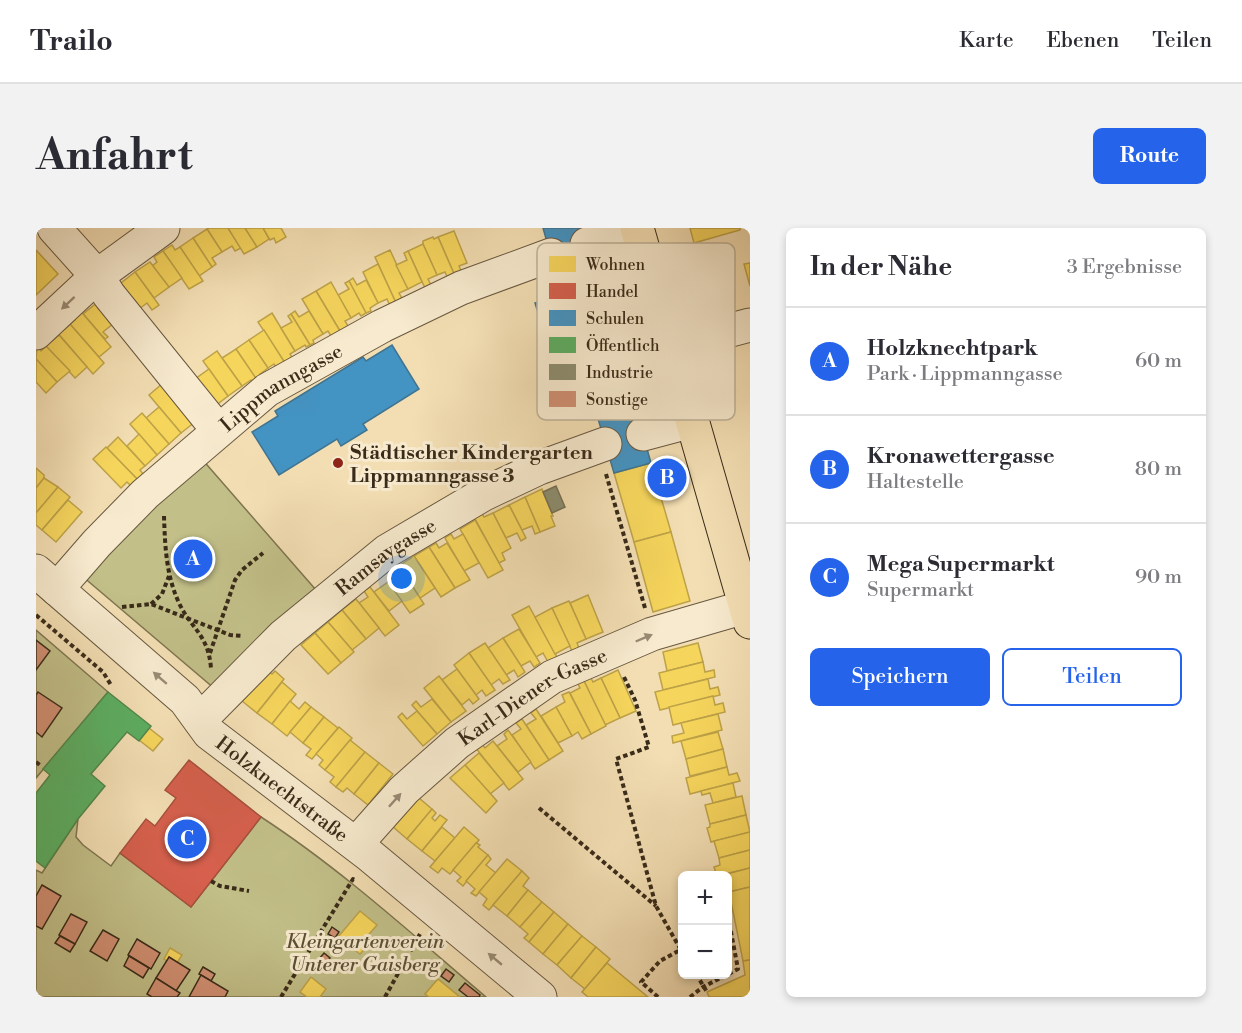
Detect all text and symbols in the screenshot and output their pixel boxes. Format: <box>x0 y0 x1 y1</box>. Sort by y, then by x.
text: Trailo <box>30 24 113 59</box>
text: Karte <box>959 28 1014 54</box>
text: Ebenen <box>1047 28 1119 54</box>
text: Teilen <box>1152 28 1212 54</box>
button: Route <box>1093 128 1206 184</box>
text: Anfahrt <box>36 130 193 183</box>
legend <box>537 243 735 420</box>
text: In der Nähe <box>810 251 952 283</box>
text: Wohnen <box>585 255 646 275</box>
text: 3 Ergebnisse <box>1067 255 1182 280</box>
text: Handel <box>586 282 639 302</box>
one-way arrow <box>61 296 76 309</box>
text: Schulen <box>586 309 645 329</box>
text: Öffentlich <box>586 334 660 356</box>
text: Holzknechtpark <box>867 335 1038 362</box>
street label: Lippmanngasse <box>216 339 348 438</box>
text: A <box>822 349 837 374</box>
text: 60 m <box>1135 349 1182 374</box>
text: Park · Lippmanngasse <box>867 362 1063 387</box>
text: Industrie <box>586 363 653 383</box>
text: Sonstige <box>586 390 648 410</box>
place label: Städtischer Kindergarten Lippmanngasse 3 <box>350 441 593 489</box>
text: Kronawettergasse <box>867 443 1055 470</box>
marker: Städtischer Kindergarten Lippmanngasse 3 <box>331 456 345 470</box>
pin: B <box>648 456 686 500</box>
text: B <box>822 457 837 482</box>
text: 80 m <box>1135 457 1182 482</box>
text: Haltestelle <box>867 470 964 495</box>
street label: Ramsaygasse <box>331 514 441 602</box>
pin: A <box>174 536 212 582</box>
text: Mega Supermarkt <box>867 551 1055 578</box>
your location <box>387 564 416 593</box>
text: C <box>822 565 837 590</box>
text: 90 m <box>1135 565 1182 590</box>
text: Supermarkt <box>867 578 974 603</box>
one-way arrow <box>635 633 653 642</box>
street label: Karl-Diener-Gasse <box>454 644 611 752</box>
button: Speichern <box>810 648 990 706</box>
button: Teilen <box>1002 648 1182 706</box>
one-way arrow <box>153 672 168 685</box>
street label: Holzknechtstraße <box>210 731 353 848</box>
one-way arrow <box>388 793 401 808</box>
pin: C <box>168 816 206 862</box>
map controls <box>678 871 732 979</box>
button: + <box>678 871 732 925</box>
button: − <box>678 925 732 979</box>
park label: Kleingartenverein Unterer Gaisberg <box>286 930 445 978</box>
one-way arrow <box>487 953 503 966</box>

